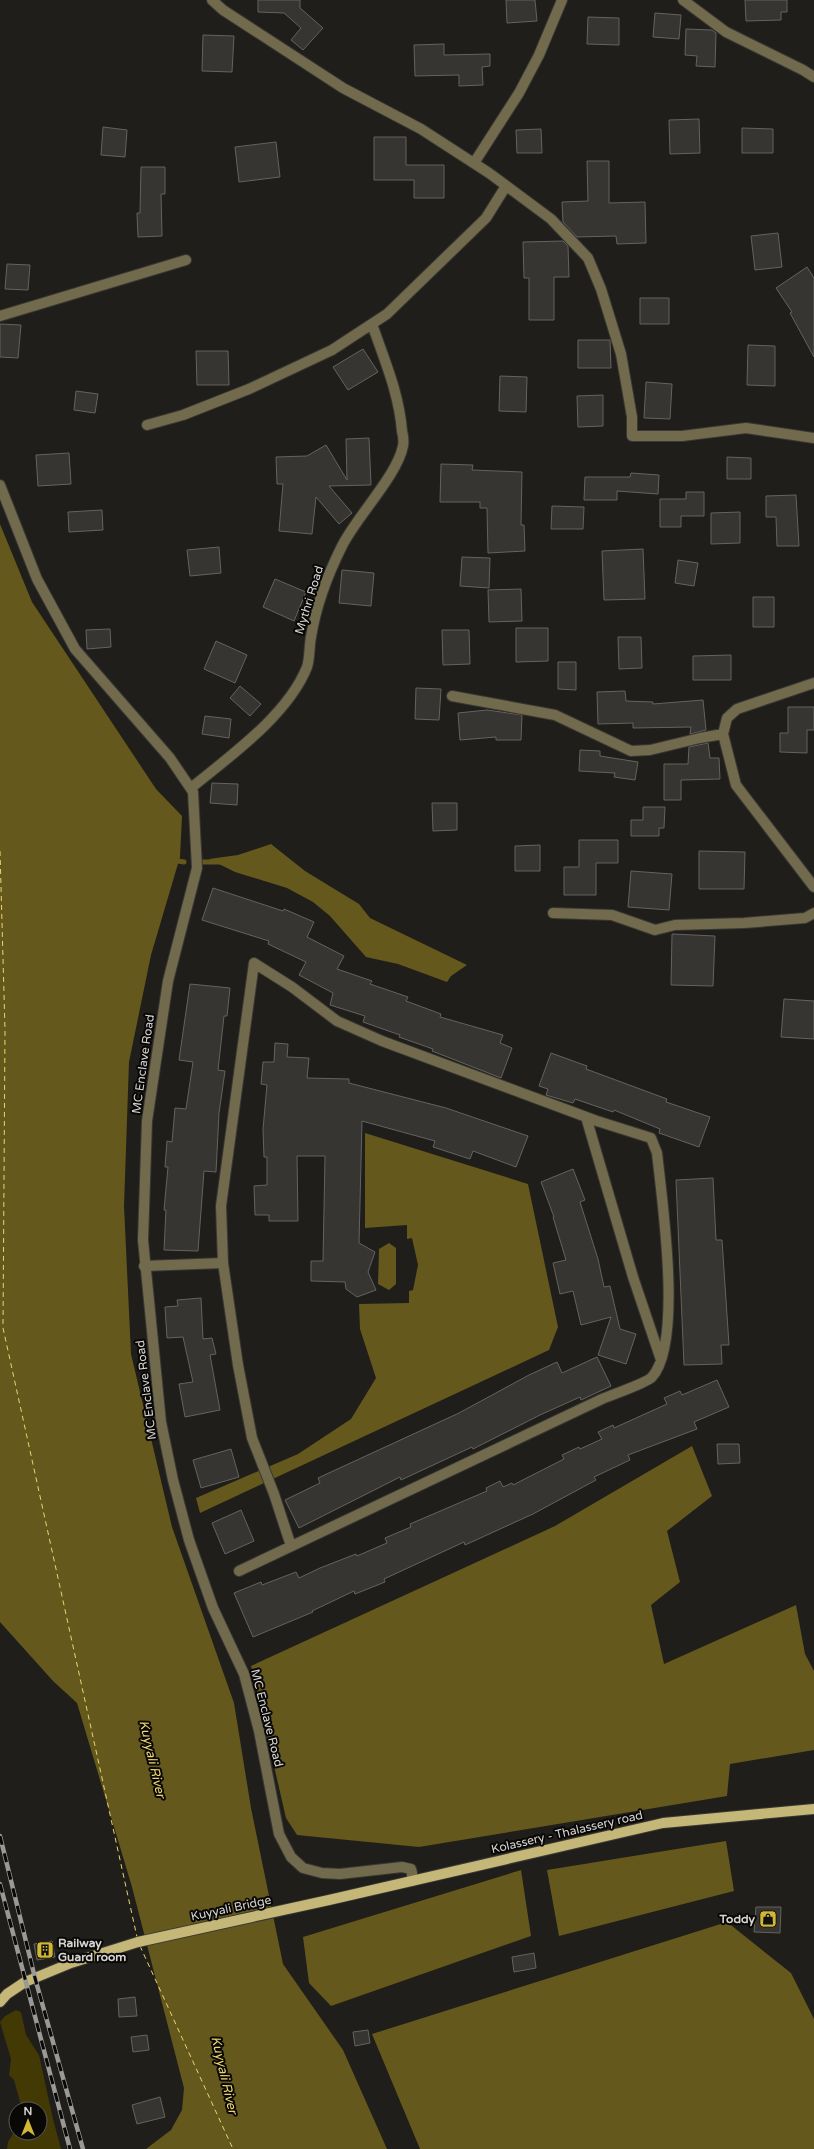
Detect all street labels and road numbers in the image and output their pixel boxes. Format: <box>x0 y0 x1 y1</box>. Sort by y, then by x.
street label: Mythri Road <box>292 564 326 636</box>
street label: MC Enclave Road <box>129 1013 157 1115</box>
street label: MC Enclave Road <box>133 1339 159 1441</box>
street label: MC Enclave Road <box>248 1668 286 1768</box>
street label: Kolassery - Thalassery road <box>490 1808 644 1856</box>
street label: Kuyyali Bridge <box>190 1893 273 1923</box>

